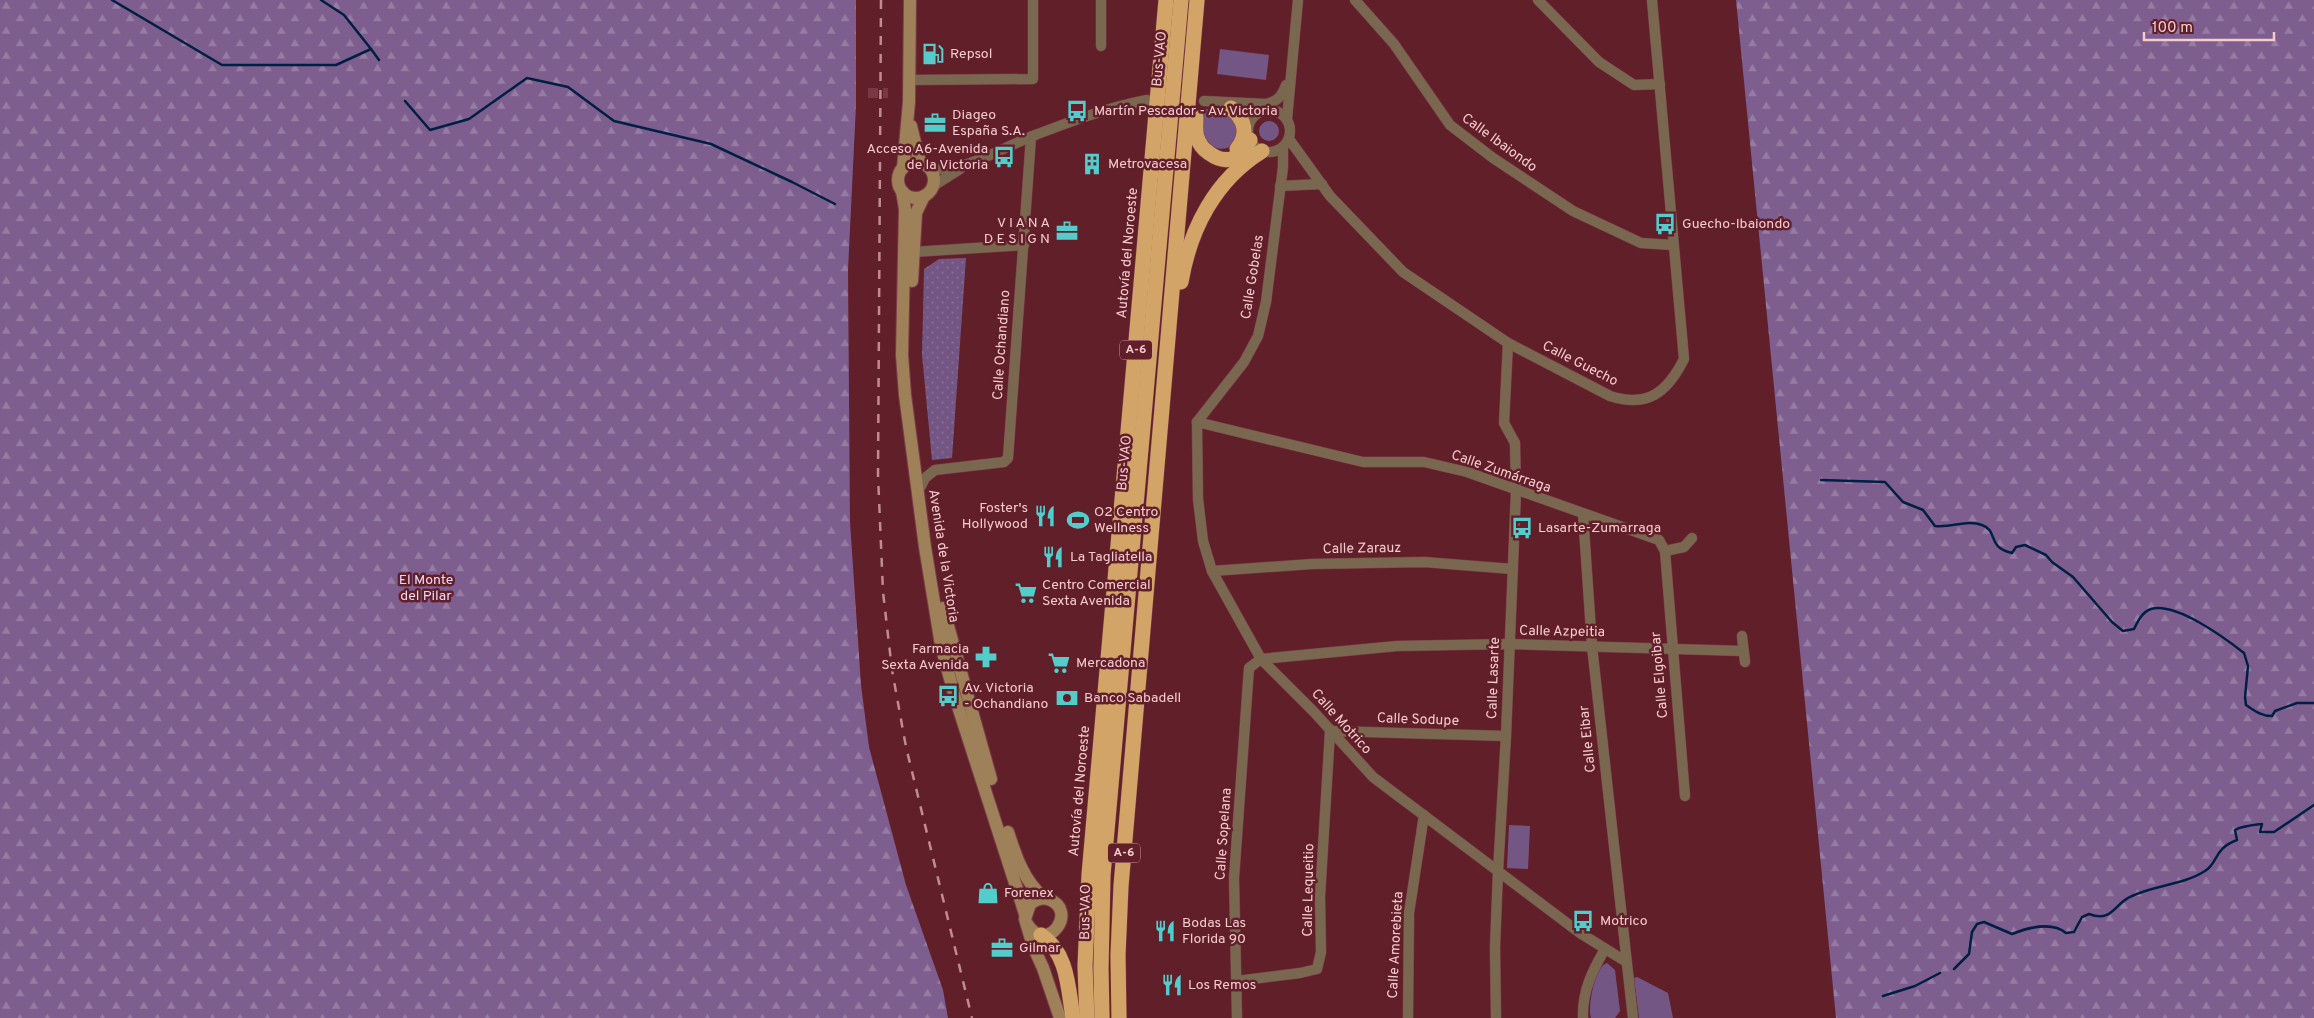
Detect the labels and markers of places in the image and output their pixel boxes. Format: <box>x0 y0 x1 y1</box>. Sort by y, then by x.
fuel station icon: Repsol <box>920 41 946 67</box>
place label: Repsol <box>950 46 992 63</box>
bus stop icon: Martín Pescador - Av. Victoria <box>1064 98 1090 124</box>
place label: Martín Pescador - Av. Victoria <box>1094 103 1278 120</box>
place label: Diageo España S.A. <box>952 107 1025 140</box>
office icon: Diageo España S.A. <box>922 110 948 136</box>
place label: Acceso A6-Avenida de la Victoria <box>867 141 988 174</box>
bus stop icon: Acceso A6-Avenida de la Victoria <box>991 144 1017 170</box>
building icon: Metrovacesa <box>1079 151 1105 177</box>
place label: Metrovacesa <box>1108 156 1187 173</box>
bus stop icon: Guecho-Ibaiondo <box>1652 211 1678 237</box>
place label: V I A N A D E S I G N <box>984 215 1050 248</box>
place label: Guecho-Ibaiondo <box>1682 216 1790 233</box>
office icon: V I A N A D E S I G N <box>1054 218 1080 244</box>
place label: Foster's Hollywood <box>962 500 1028 533</box>
restaurant icon: Foster's Hollywood <box>1032 503 1058 529</box>
place label: O2 Centro Wellness <box>1094 504 1158 537</box>
sports icon: O2 Centro Wellness <box>1065 507 1091 533</box>
bus stop icon: Lasarte-Zumarraga <box>1509 515 1535 541</box>
place label: Lasarte-Zumarraga <box>1538 520 1661 537</box>
restaurant icon: La Tagliatella <box>1040 544 1066 570</box>
place label: La Tagliatella <box>1070 549 1152 566</box>
place label: Centro Comercial Sexta Avenida <box>1042 577 1151 610</box>
supermarket icon: Centro Comercial Sexta Avenida <box>1013 580 1039 606</box>
place label: Farmacia Sexta Avenida <box>881 641 969 674</box>
pharmacy icon: Farmacia Sexta Avenida <box>973 644 999 670</box>
supermarket icon: Mercadona <box>1046 650 1072 676</box>
place label: Mercadona <box>1076 655 1145 672</box>
place label: Av. Victoria - Ochandiano <box>964 680 1049 713</box>
bus stop icon: Av. Victoria - Ochandiano <box>935 683 961 709</box>
bank icon: Banco Sabadell <box>1054 685 1080 711</box>
place label: Banco Sabadell <box>1084 690 1181 707</box>
shop icon: Forenex <box>975 880 1001 906</box>
place label: Forenex <box>1004 885 1054 902</box>
bus stop icon: Motrico <box>1570 908 1596 934</box>
place label: Motrico <box>1600 913 1648 930</box>
place label: Bodas Las Florida 90 <box>1182 915 1246 948</box>
restaurant icon: Bodas Las Florida 90 <box>1152 918 1178 944</box>
office icon: Gilmar <box>989 935 1015 961</box>
place label: Gilmar <box>1019 940 1061 957</box>
restaurant icon: Los Remos <box>1159 972 1185 998</box>
place label: Los Remos <box>1188 977 1256 994</box>

